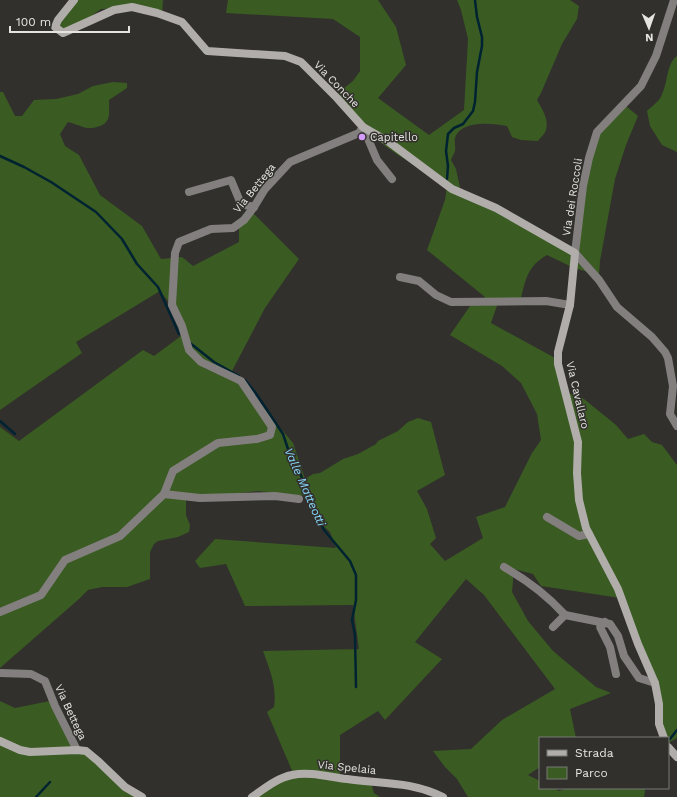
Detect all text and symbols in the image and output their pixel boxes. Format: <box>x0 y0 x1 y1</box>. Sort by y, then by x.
scale bar <box>10 8 129 34</box>
north arrow <box>629 8 669 48</box>
text: 100 m <box>16 15 51 29</box>
text: N <box>645 31 654 44</box>
street label: Via Conche <box>311 58 362 110</box>
place label: Capitello <box>370 131 418 144</box>
marker: Capitello <box>357 132 367 142</box>
street label: Via dei Roccoli <box>560 157 585 237</box>
street label: Via Bettega <box>230 161 278 216</box>
street label: Via Cavallaro <box>563 360 592 430</box>
water label: Valle Matteotti <box>281 446 329 529</box>
street label: Via Bettega <box>52 682 89 742</box>
legend <box>539 737 669 789</box>
text: Strada <box>575 746 614 760</box>
street label: Via Spelaia <box>317 758 377 777</box>
text: Parco <box>575 766 608 780</box>

